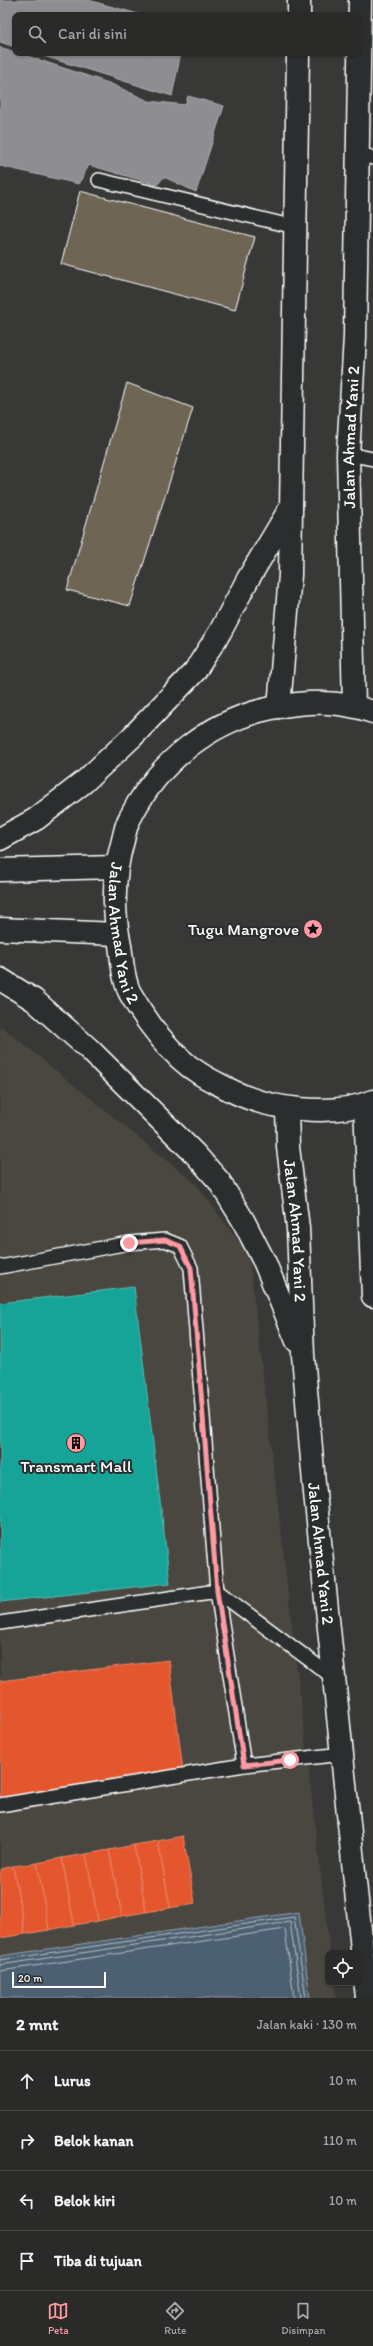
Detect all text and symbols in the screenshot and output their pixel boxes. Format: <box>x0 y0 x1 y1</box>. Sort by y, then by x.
search box <box>12 12 361 56</box>
icon: search <box>26 23 48 45</box>
text: Cari di sini <box>58 25 127 43</box>
street label: Jalan Ahmad Yani 2 <box>338 365 363 509</box>
street label: Jalan Ahmad Yani 2 <box>105 861 144 1007</box>
place icon: Tugu Mangrove <box>302 918 324 940</box>
place label: Tugu Mangrove <box>188 919 299 939</box>
street label: Jalan Ahmad Yani 2 <box>280 1158 311 1302</box>
route end <box>120 1234 138 1252</box>
building icon: Transmart Mall <box>65 1432 87 1454</box>
place label: Transmart Mall <box>20 1456 132 1476</box>
street label: Jalan Ahmad Yani 2 <box>304 1481 339 1626</box>
route start <box>281 1751 299 1769</box>
map controls <box>325 1950 361 1986</box>
button: locate <box>325 1950 361 1986</box>
scale bar <box>12 1970 106 1989</box>
text: 20 m <box>18 1972 42 1985</box>
text: 2 mnt <box>16 2014 59 2034</box>
text: Jalan kaki · 130 m <box>257 2017 357 2032</box>
icon: ahead <box>16 2070 38 2092</box>
text: Lurus <box>54 2072 91 2090</box>
text: 10 m <box>329 2073 357 2088</box>
icon: right <box>16 2130 38 2152</box>
text: Belok kanan <box>54 2132 134 2150</box>
text: 110 m <box>323 2133 357 2148</box>
icon: left <box>16 2190 38 2212</box>
text: Belok kiri <box>54 2192 115 2210</box>
text: 10 m <box>329 2193 357 2208</box>
icon: arrive <box>16 2250 38 2272</box>
text: Tiba di tujuan <box>54 2252 142 2270</box>
tab: Peta <box>47 2300 69 2337</box>
tab: Rute <box>164 2300 186 2337</box>
tab: Disimpan <box>281 2300 326 2337</box>

